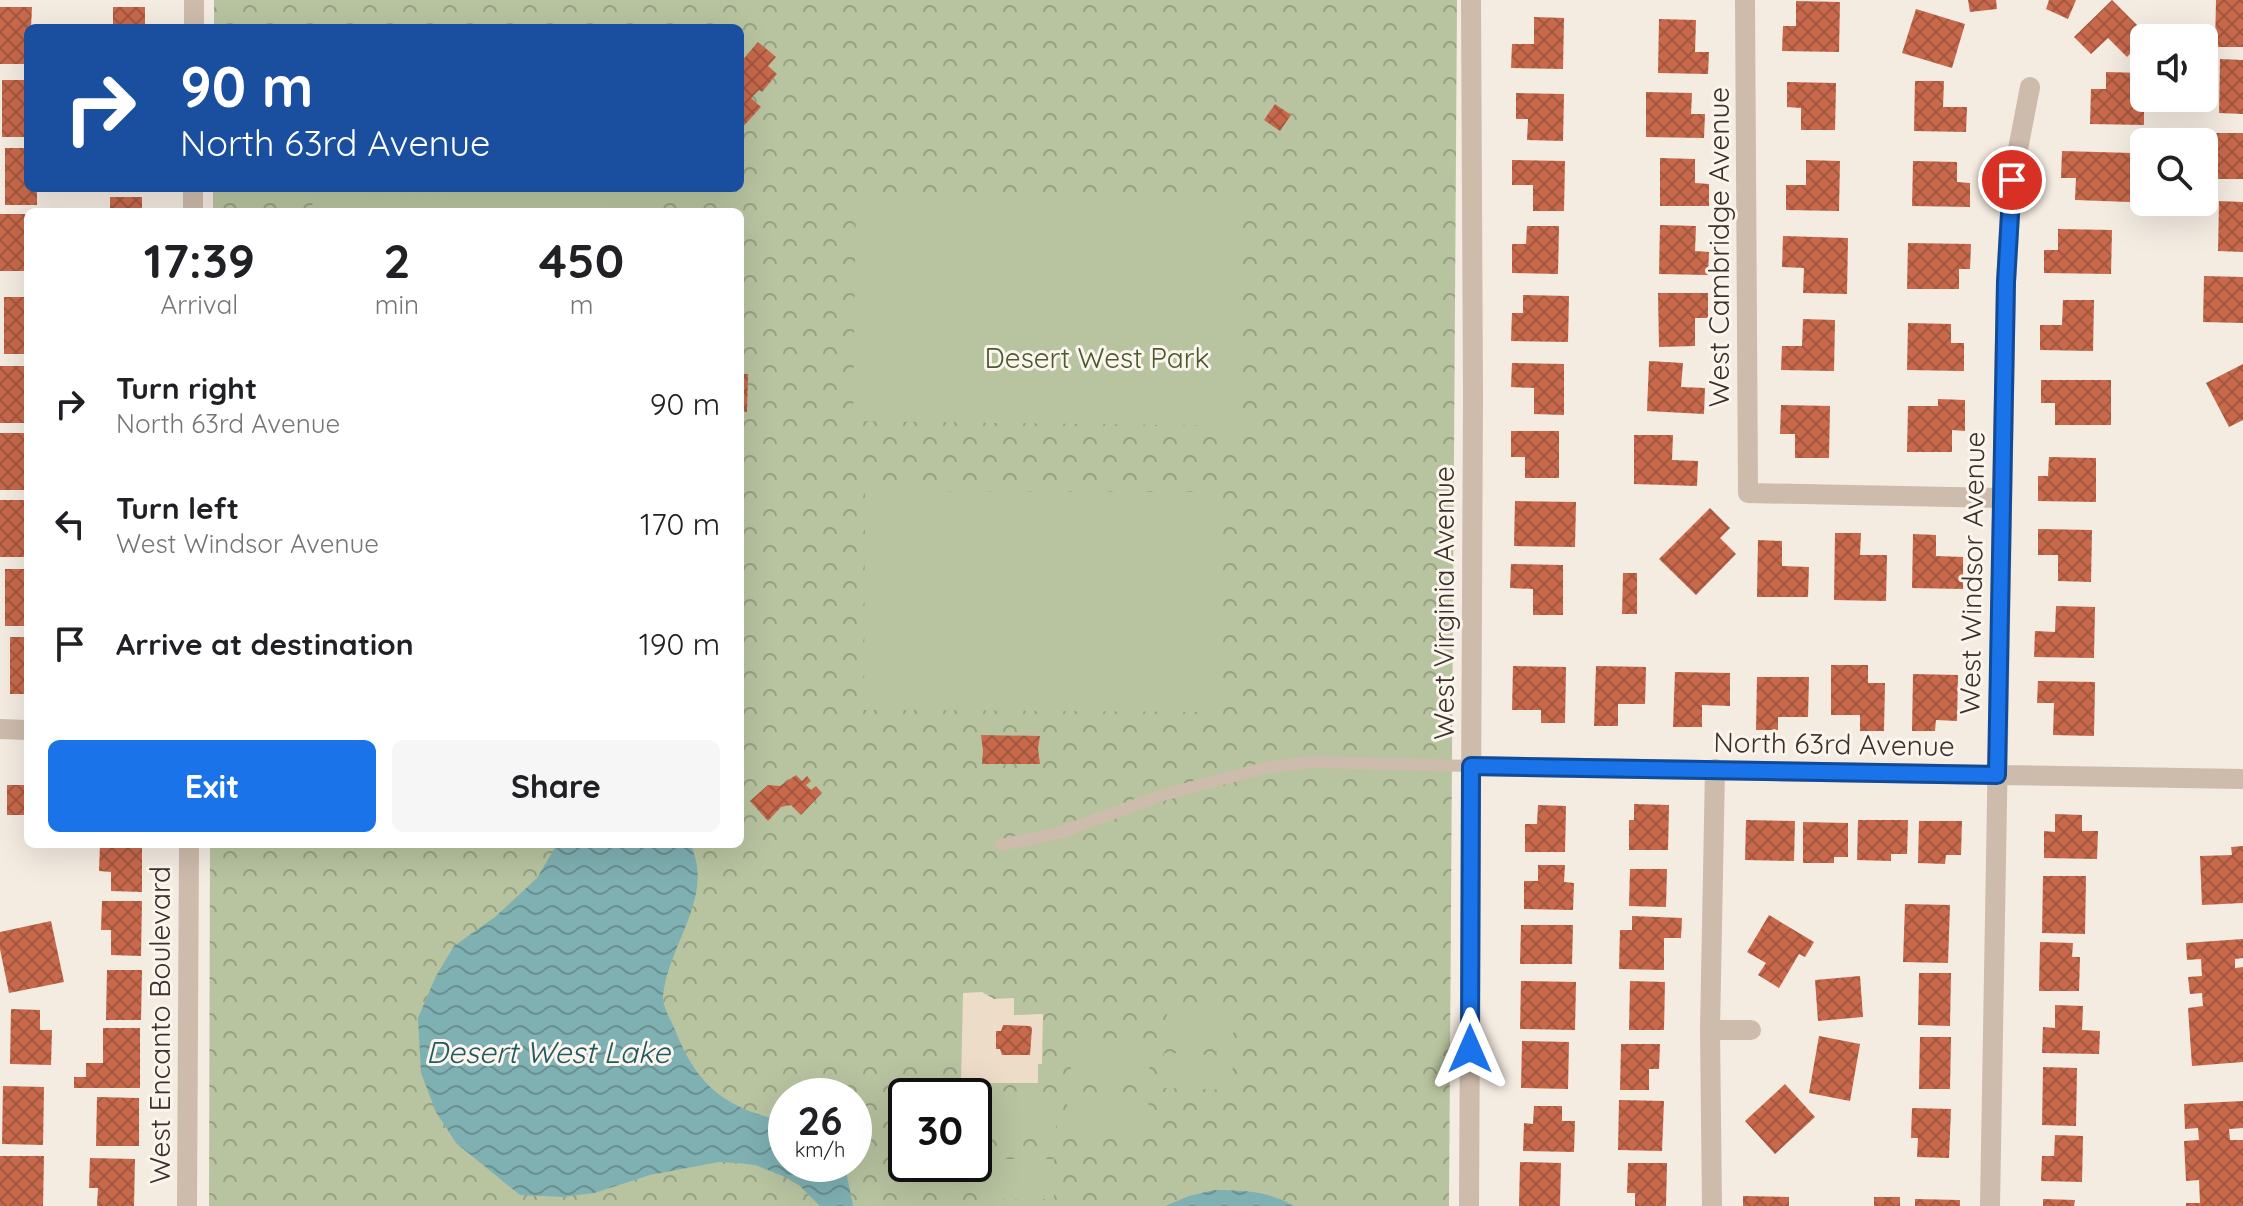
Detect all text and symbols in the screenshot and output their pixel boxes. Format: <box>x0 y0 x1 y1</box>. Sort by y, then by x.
map controls <box>2130 24 2218 216</box>
button: sound <box>2130 24 2218 112</box>
text: 90 m <box>180 51 314 121</box>
icon: right <box>48 56 152 160</box>
street label: West Cambridge Avenue <box>1701 87 1736 407</box>
text: North 63rd Avenue <box>180 120 490 165</box>
button: search <box>2130 128 2218 216</box>
pin <box>1978 146 2046 214</box>
icon: arrive <box>1990 158 2034 202</box>
text: 17:39 <box>144 230 255 290</box>
text: 2 <box>383 230 411 290</box>
text: 450 <box>539 230 624 290</box>
text: Arrival <box>160 288 238 321</box>
text: min <box>375 288 419 321</box>
text: m <box>570 288 593 321</box>
park label: Desert West Park <box>984 340 1210 375</box>
text: Turn right <box>116 369 257 407</box>
icon: right <box>48 382 92 426</box>
text: 90 m <box>650 385 720 423</box>
text: North 63rd Avenue <box>116 407 340 440</box>
street label: West Windsor Avenue <box>1952 431 1991 715</box>
street label: West Virginia Avenue <box>1426 466 1461 740</box>
text: Turn left <box>116 489 239 527</box>
icon: left <box>48 502 92 546</box>
text: 170 m <box>640 505 720 543</box>
text: West Windsor Avenue <box>116 527 379 560</box>
icon: arrive <box>48 622 92 666</box>
text: Arrive at destination <box>116 625 414 663</box>
text: 190 m <box>639 625 720 663</box>
street label: North 63rd Avenue <box>1713 724 1955 763</box>
button: Exit <box>48 740 376 832</box>
button: Share <box>392 740 720 832</box>
street label: West Encanto Boulevard <box>142 866 177 1184</box>
position arrow <box>1428 1007 1512 1091</box>
water label: Desert West Lake <box>426 1033 671 1071</box>
speed limit sign: 30 <box>888 1078 992 1182</box>
text: 26 <box>798 1095 842 1145</box>
text: km/h <box>795 1137 845 1162</box>

